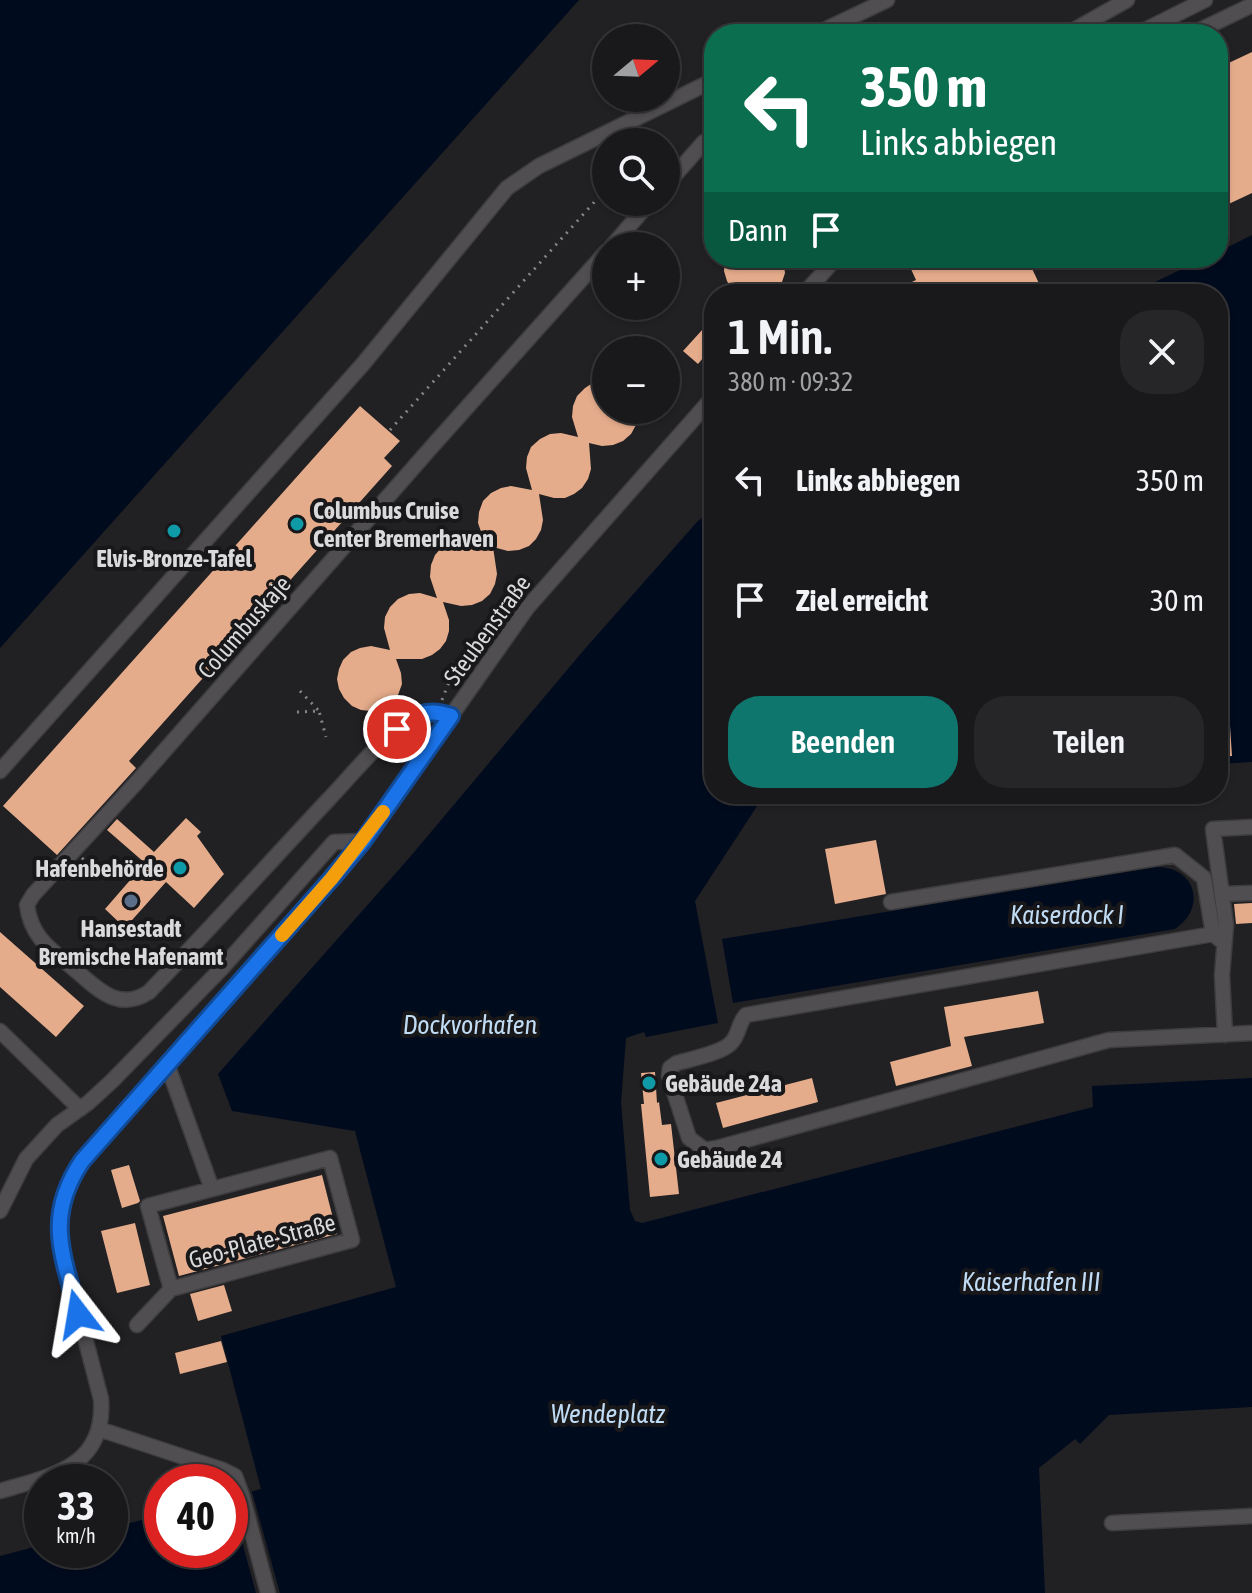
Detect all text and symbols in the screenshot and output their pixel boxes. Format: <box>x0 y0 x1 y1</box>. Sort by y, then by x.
north arrow <box>592 24 680 112</box>
map controls <box>592 24 680 424</box>
text: 350 m <box>860 55 987 119</box>
icon: left <box>728 56 832 160</box>
text: Links abbiegen <box>860 121 1057 163</box>
button: search <box>592 128 680 216</box>
icon: arrive <box>804 208 848 252</box>
text: Dann <box>728 213 788 247</box>
button: + <box>592 232 680 320</box>
text: 1 Min. <box>728 309 832 364</box>
button: close <box>1120 310 1204 394</box>
button: − <box>592 336 680 424</box>
text: 380 m · 09:32 <box>728 367 853 397</box>
icon: left <box>728 458 772 502</box>
text: Links abbiegen <box>796 463 960 497</box>
text: 350 m <box>1136 463 1204 497</box>
place label: Columbus Cruise Center Bremerhaven <box>313 497 494 552</box>
marker: Columbus Cruise Center Bremerhaven <box>288 515 306 533</box>
marker: Elvis-Bronze-Tafel <box>165 522 183 540</box>
place label: Elvis-Bronze-Tafel <box>96 545 252 572</box>
street label: Columbuskaje <box>192 570 296 684</box>
street label: Steubenstraße <box>438 570 536 690</box>
icon: arrive <box>728 578 772 622</box>
text: Ziel erreicht <box>796 583 928 617</box>
text: 30 m <box>1150 583 1204 617</box>
pin <box>363 695 431 763</box>
button: Beenden <box>728 696 958 788</box>
button: Teilen <box>974 696 1204 788</box>
icon: arrive <box>375 707 419 751</box>
place label: Hafenbehörde <box>35 855 164 882</box>
marker: Hafenbehörde <box>171 859 189 877</box>
marker: Hansestadt Bremische Hafenamt <box>122 892 140 910</box>
water label: Kaiserdock I <box>1010 900 1124 930</box>
place label: Hansestadt Bremische Hafenamt <box>39 915 224 970</box>
water label: Dockvorhafen <box>403 1010 538 1040</box>
place label: Gebäude 24a <box>665 1070 782 1097</box>
marker: Gebäude 24a <box>640 1074 658 1092</box>
place label: Gebäude 24 <box>677 1146 783 1173</box>
marker: Gebäude 24 <box>652 1150 670 1168</box>
street label: Geo-Plate-Straße <box>186 1208 338 1274</box>
water label: Kaiserhafen III <box>962 1267 1100 1297</box>
position arrow <box>36 1272 120 1356</box>
water label: Wendeplatz <box>551 1399 666 1429</box>
speed limit sign: 40 <box>144 1464 248 1568</box>
text: 33 <box>57 1483 95 1528</box>
text: km/h <box>56 1524 96 1547</box>

